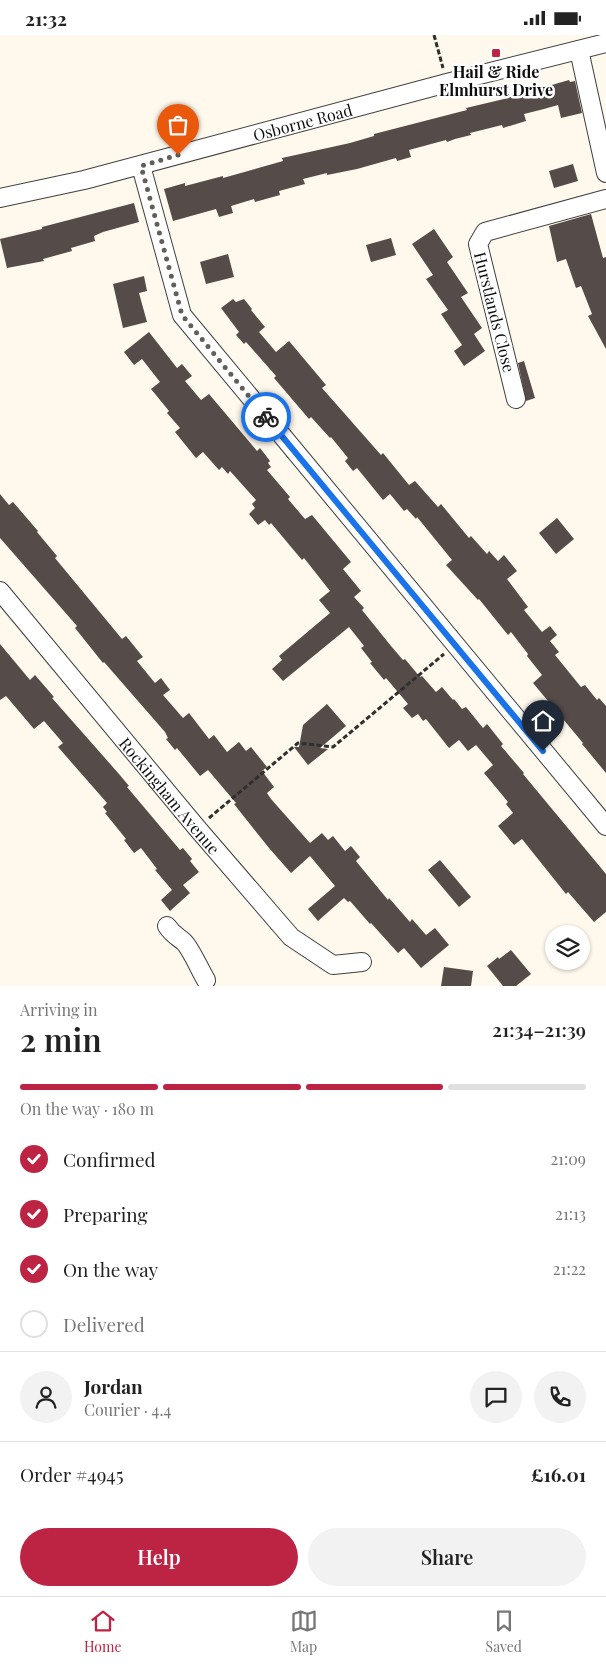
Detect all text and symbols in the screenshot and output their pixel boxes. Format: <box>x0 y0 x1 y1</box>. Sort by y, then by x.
text: 21:32 <box>25 5 67 31</box>
marker: Hail & Ride Elmhurst Drive <box>490 47 502 59</box>
place label: Hail & Ride Elmhurst Drive <box>439 61 553 100</box>
street label: Osborne Road <box>250 98 354 145</box>
pin <box>157 104 199 155</box>
icon: bag <box>164 111 192 139</box>
street label: Hurstlands Close <box>470 250 520 374</box>
courier <box>241 392 291 442</box>
icon: bike <box>252 403 280 431</box>
pin <box>522 700 564 751</box>
icon: home <box>529 707 557 735</box>
street label: Rockingham Avenue <box>115 733 225 858</box>
map controls <box>545 925 590 970</box>
button: layers <box>545 925 590 970</box>
text: Arriving in <box>20 999 98 1020</box>
text: 21:34–21:39 <box>492 1016 586 1042</box>
text: 2 min <box>20 1017 102 1060</box>
text: On the way · 180 m <box>20 1098 154 1119</box>
icon: check <box>20 1145 48 1173</box>
text: Confirmed <box>63 1146 156 1172</box>
text: 21:09 <box>550 1148 586 1169</box>
icon: check <box>20 1200 48 1228</box>
text: Preparing <box>63 1201 148 1227</box>
text: 21:13 <box>555 1203 586 1224</box>
icon: check <box>20 1255 48 1283</box>
text: On the way <box>63 1256 158 1282</box>
text: 21:22 <box>553 1258 586 1279</box>
text: Delivered <box>63 1311 145 1337</box>
button: person <box>20 1371 72 1423</box>
button: chat <box>470 1371 522 1423</box>
button: phone <box>534 1371 586 1423</box>
text: Jordan <box>84 1373 143 1399</box>
text: Courier · 4.4 <box>84 1399 171 1420</box>
text: Order #4945 <box>20 1461 124 1487</box>
text: £16.01 <box>531 1461 586 1487</box>
button: Help <box>20 1528 298 1586</box>
button: Share <box>308 1528 586 1586</box>
tab: Home <box>84 1607 122 1656</box>
tab: Map <box>290 1607 318 1656</box>
tab: Saved <box>486 1607 522 1656</box>

